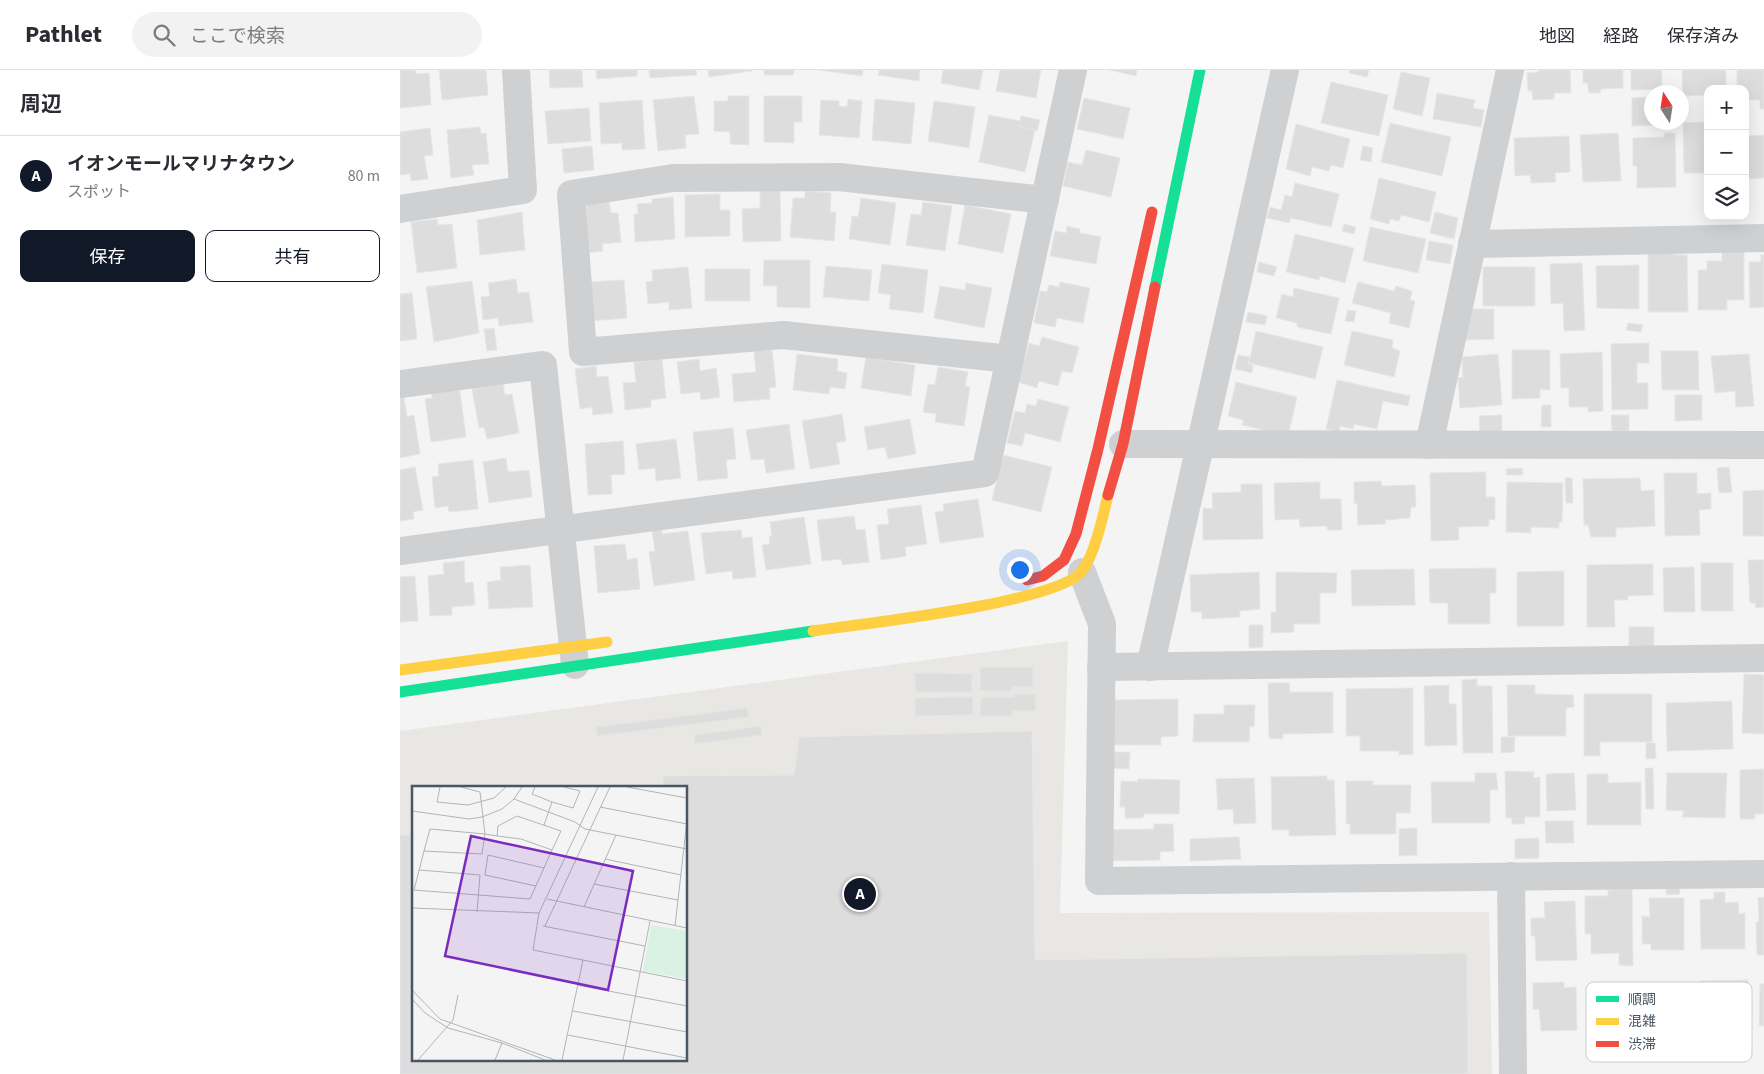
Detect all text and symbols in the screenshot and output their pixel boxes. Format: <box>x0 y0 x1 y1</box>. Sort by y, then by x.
search box <box>132 12 482 57</box>
text: Pathlet <box>25 17 102 52</box>
icon: search <box>150 21 178 49</box>
text: ここで検索 <box>190 23 285 50</box>
text: 地図 <box>1539 24 1575 49</box>
text: 経路 <box>1603 24 1639 49</box>
text: 保存済み <box>1667 24 1739 49</box>
north arrow <box>1644 85 1689 130</box>
map controls <box>1704 85 1749 220</box>
button: + <box>1704 85 1749 130</box>
text: 周辺 <box>20 89 62 119</box>
button: − <box>1704 130 1749 175</box>
text: イオンモールマリナタウン <box>67 151 295 178</box>
text: A <box>31 165 41 187</box>
text: 80 m <box>348 165 380 187</box>
button: layers <box>1704 175 1749 220</box>
text: スポット <box>67 181 131 203</box>
button: 保存 <box>20 230 195 282</box>
button: 共有 <box>205 230 380 282</box>
your location <box>1007 557 1033 583</box>
inset map <box>412 786 688 1062</box>
pin: A <box>844 875 876 913</box>
legend <box>1586 982 1752 1062</box>
text: 順調 <box>1628 990 1656 1010</box>
text: 混雑 <box>1628 1012 1656 1032</box>
text: 渋滞 <box>1628 1035 1656 1055</box>

